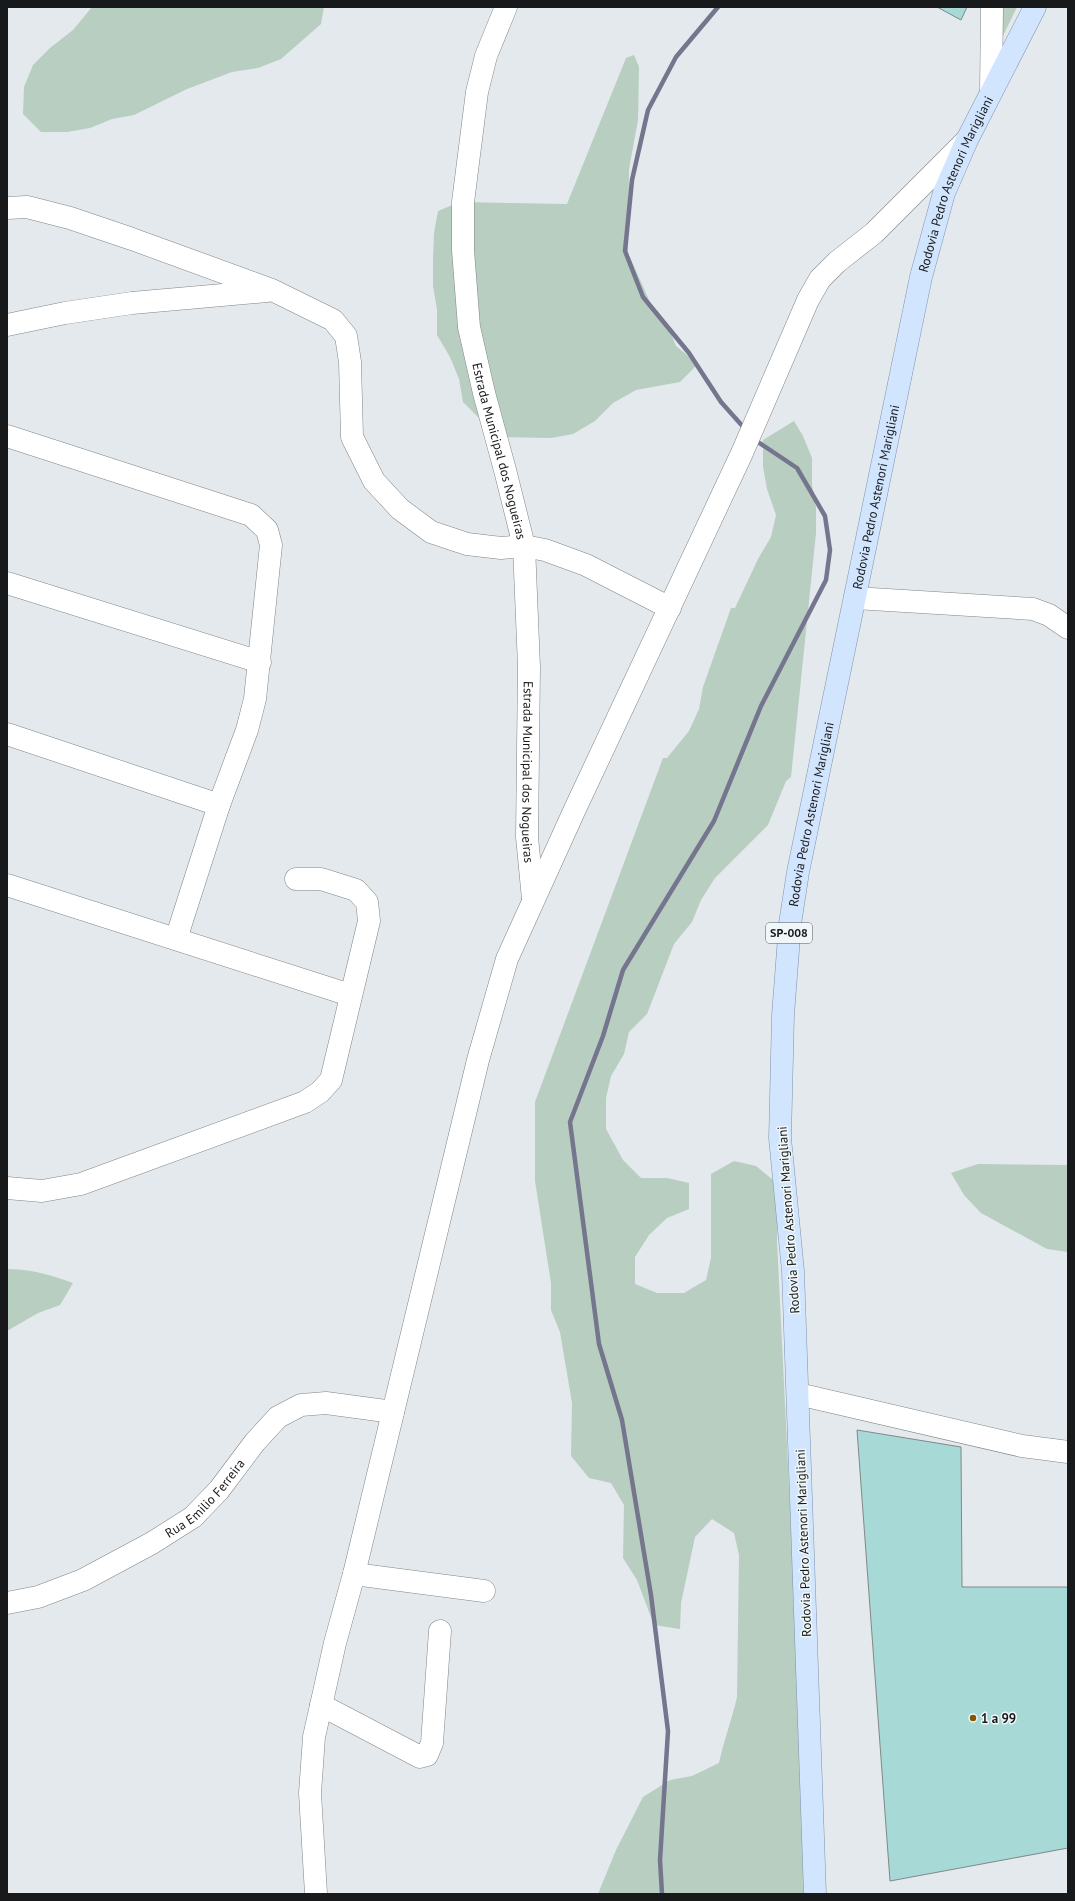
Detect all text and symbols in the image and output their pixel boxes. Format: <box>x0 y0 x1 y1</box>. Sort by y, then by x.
street label: Rodovia Pedro Astenori Marigliani <box>915 93 997 274</box>
street label: Estrada Municipal dos Nogueiras <box>468 361 530 541</box>
street label: Rodovia Pedro Astenori Marigliani <box>849 403 903 591</box>
street label: Estrada Municipal dos Nogueiras <box>518 681 537 864</box>
street label: Rodovia Pedro Astenori Marigliani <box>785 721 838 908</box>
road number: SP-008 <box>766 923 812 943</box>
street label: Rodovia Pedro Astenori Marigliani <box>773 1126 804 1314</box>
street label: Rodovia Pedro Astenori Marigliani <box>792 1449 815 1637</box>
street label: Rua Emilio Ferreira <box>162 1455 249 1542</box>
place label: 1 a 99 <box>981 1710 1016 1727</box>
marker: 1 a 99 <box>968 1713 978 1723</box>

